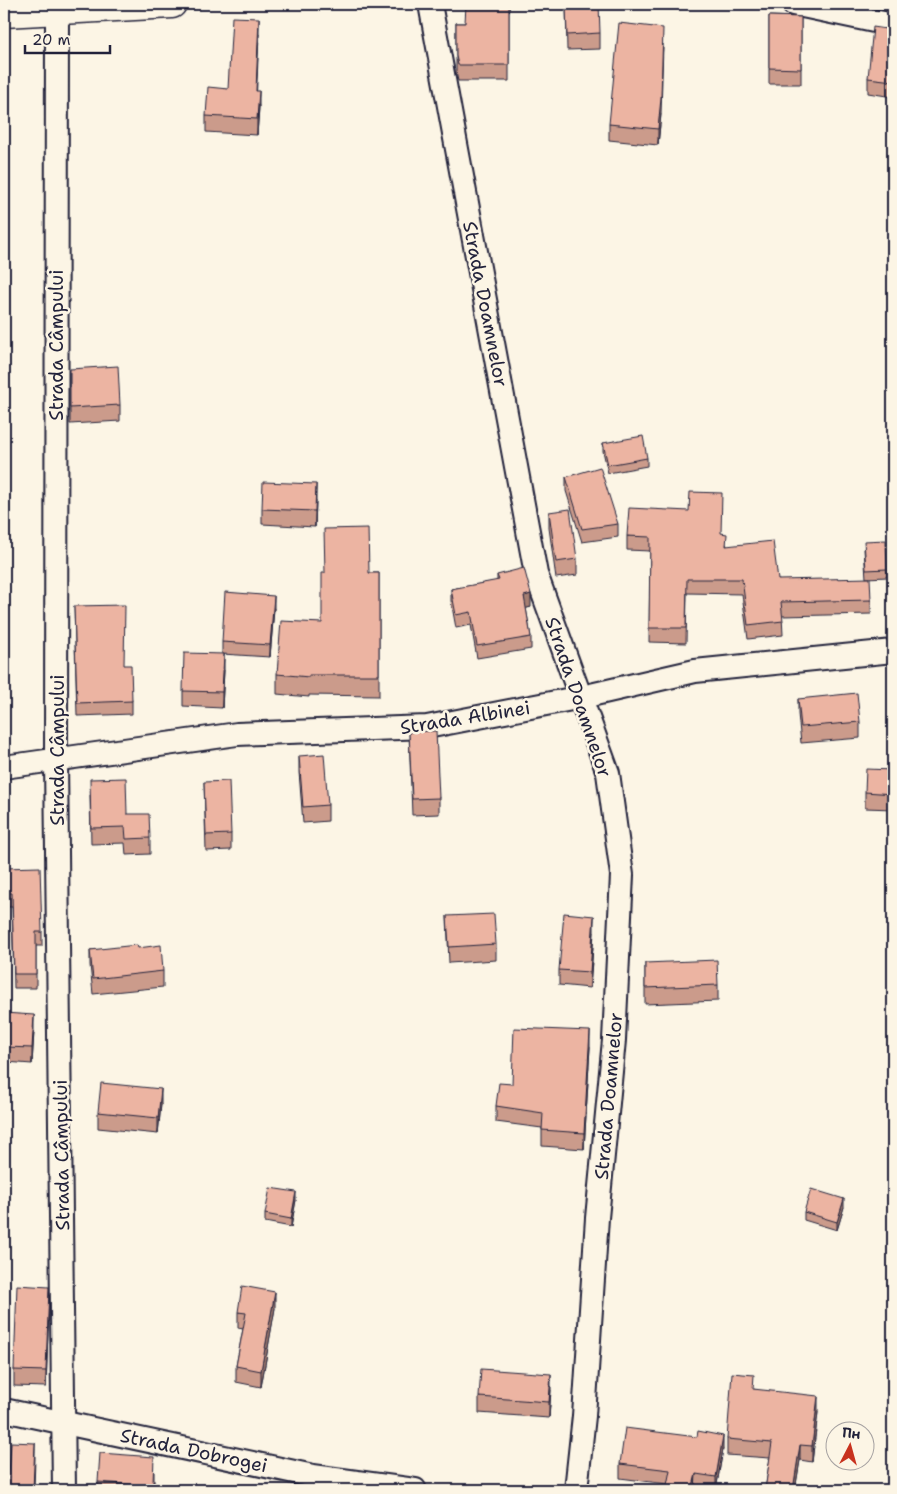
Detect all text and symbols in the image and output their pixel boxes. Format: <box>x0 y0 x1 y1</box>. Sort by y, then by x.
scale bar <box>25 22 110 54</box>
text: 20 m <box>32 30 71 50</box>
street label: Strada Doamnelor <box>457 219 514 389</box>
street label: Strada Câmpului <box>44 269 69 421</box>
street label: Strada Doamnelor <box>539 614 618 781</box>
street label: Strada Câmpului <box>45 674 70 826</box>
street label: Strada Albinei <box>398 695 532 740</box>
street label: Strada Doamnelor <box>589 1011 628 1181</box>
street label: Strada Câmpului <box>48 1079 75 1231</box>
north arrow <box>824 1422 874 1472</box>
street label: Strada Dobrogei <box>118 1423 270 1478</box>
text: Пн <box>841 1423 861 1443</box>

